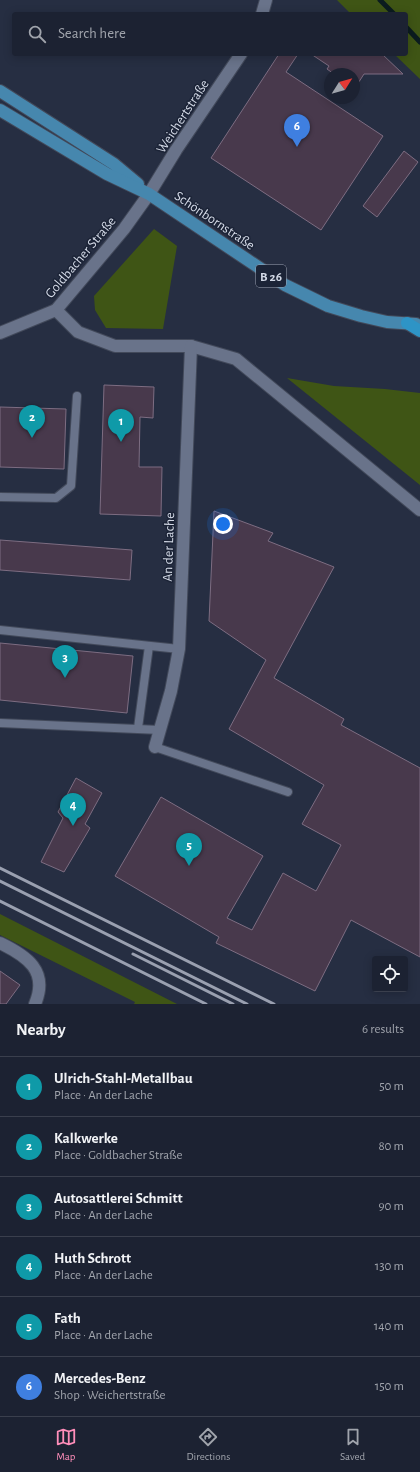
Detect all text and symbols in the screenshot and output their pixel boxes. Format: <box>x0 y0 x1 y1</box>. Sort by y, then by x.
search box <box>12 12 408 56</box>
icon: search <box>26 23 48 45</box>
text: Search here <box>58 26 126 41</box>
north arrow <box>324 68 360 104</box>
street label: Weichertstraße <box>154 77 212 156</box>
pin: 6 <box>284 114 310 147</box>
street label: Schönbornstraße <box>172 189 257 253</box>
street label: Goldbacher Straße <box>43 214 119 301</box>
road number: B 26 <box>256 265 286 287</box>
pin: 2 <box>19 405 45 438</box>
pin: 1 <box>108 409 134 442</box>
street label: An der Lache <box>161 512 177 582</box>
your location <box>213 514 233 534</box>
pin: 3 <box>52 645 78 678</box>
pin: 4 <box>60 793 86 826</box>
pin: 5 <box>176 833 202 866</box>
map controls <box>372 956 408 992</box>
button: locate <box>372 956 408 992</box>
text: Nearby <box>16 1021 66 1038</box>
text: 6 results <box>362 1023 404 1036</box>
text: Ulrich-Stahl-Metallbau <box>54 1071 193 1086</box>
text: 1 <box>27 1080 31 1093</box>
text: 50 m <box>379 1080 404 1093</box>
text: Place · An der Lache <box>54 1089 153 1102</box>
text: Kalkwerke <box>54 1131 118 1146</box>
text: 2 <box>26 1140 32 1153</box>
text: 80 m <box>378 1140 404 1153</box>
text: Place · Goldbacher Straße <box>54 1149 182 1162</box>
text: Autosattlerei Schmitt <box>54 1191 183 1206</box>
text: 3 <box>26 1200 32 1213</box>
text: 90 m <box>378 1200 404 1213</box>
text: Place · An der Lache <box>54 1209 153 1222</box>
text: Huth Schrott <box>54 1251 131 1266</box>
text: 4 <box>26 1260 32 1273</box>
text: 130 m <box>375 1260 404 1273</box>
text: Place · An der Lache <box>54 1269 153 1282</box>
text: Fath <box>54 1311 81 1326</box>
text: 5 <box>26 1320 32 1333</box>
text: 140 m <box>374 1320 404 1333</box>
text: Place · An der Lache <box>54 1329 153 1342</box>
text: Mercedes-Benz <box>54 1371 146 1386</box>
text: 6 <box>26 1380 32 1393</box>
text: 150 m <box>375 1380 404 1393</box>
text: Shop · Weichertstraße <box>54 1389 166 1402</box>
tab: Map <box>55 1426 77 1463</box>
tab: Directions <box>186 1426 230 1463</box>
tab: Saved <box>340 1426 365 1463</box>

